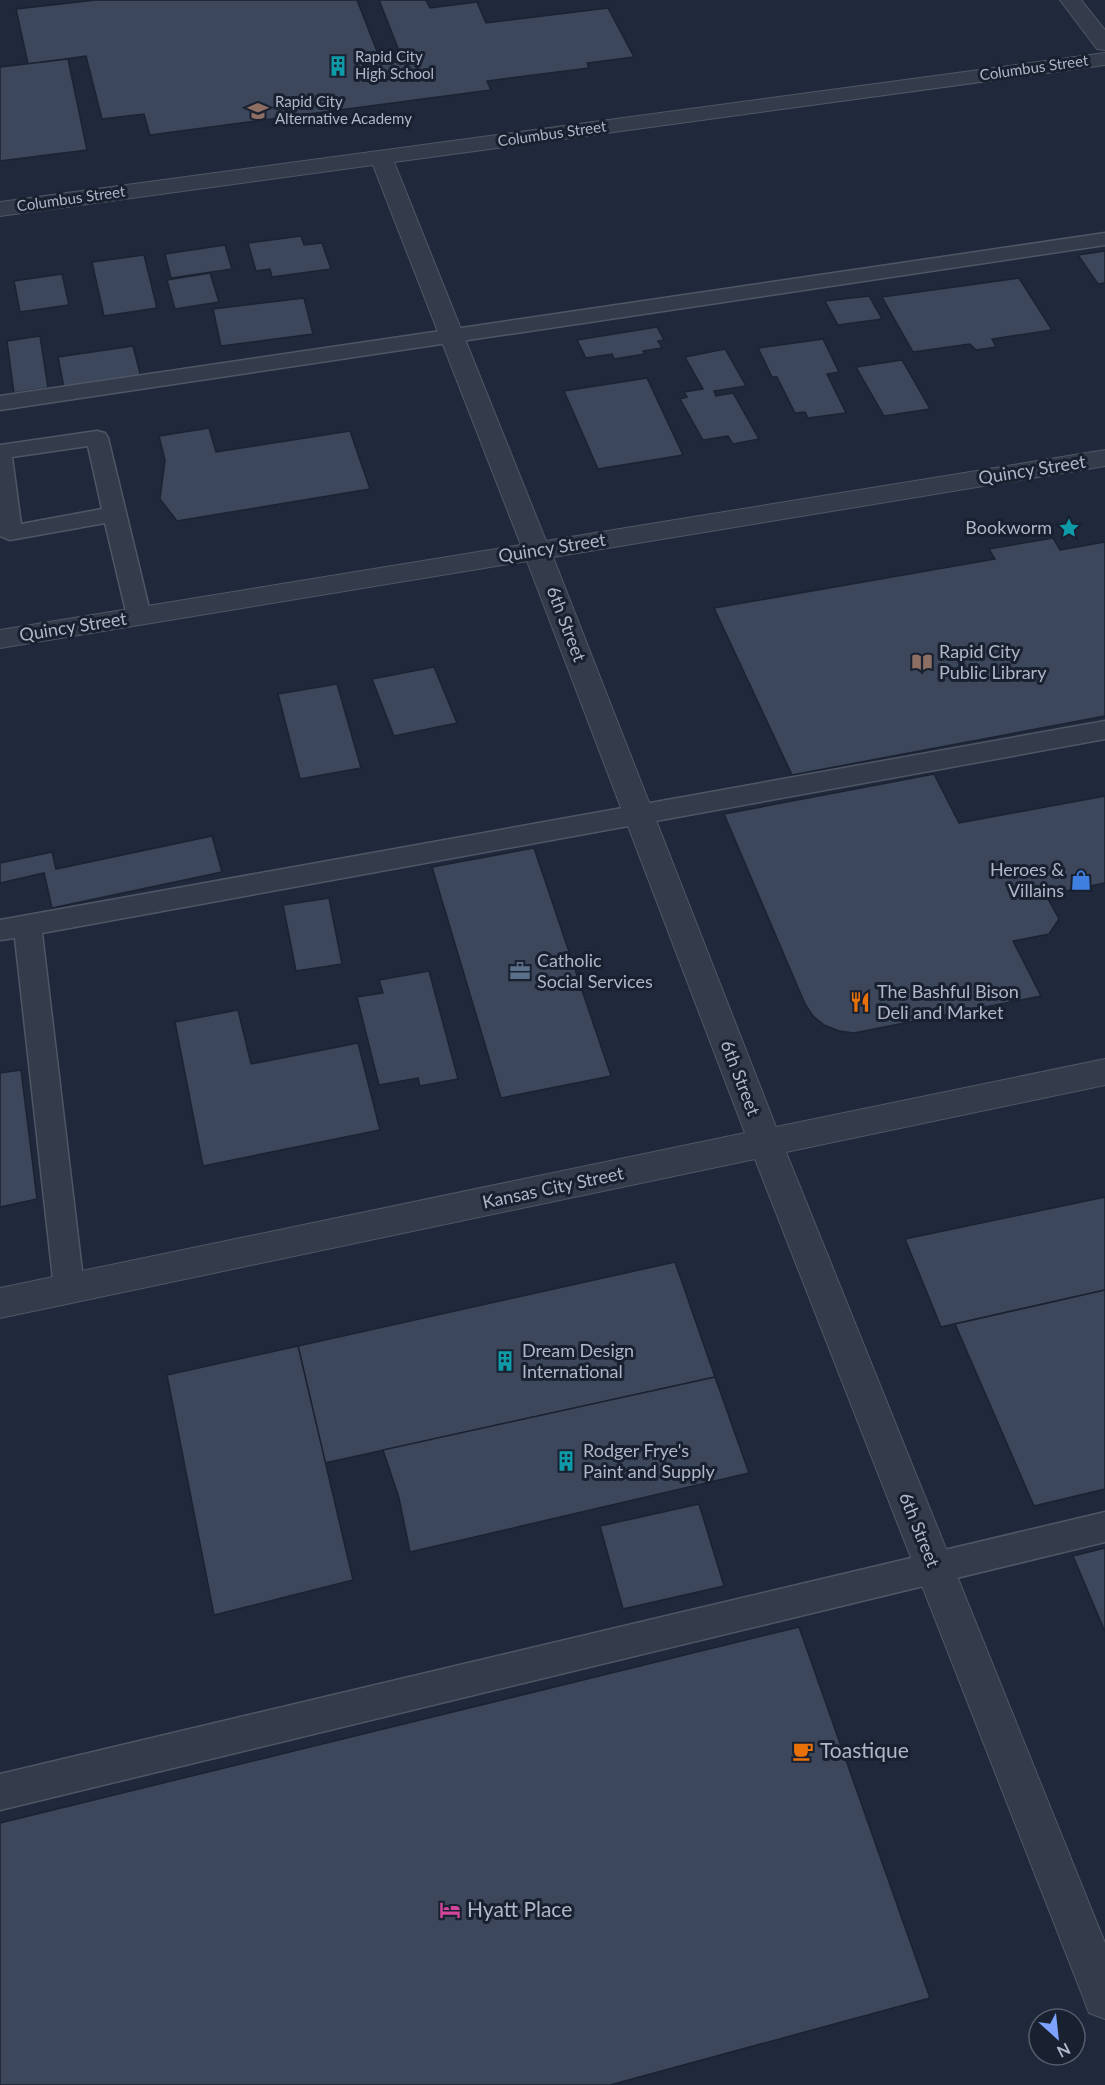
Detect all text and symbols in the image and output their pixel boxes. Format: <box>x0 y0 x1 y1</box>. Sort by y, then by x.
place label: Rapid City High School <box>355 47 434 82</box>
street label: Columbus Street <box>979 50 1090 84</box>
building icon: Rapid City High School <box>326 54 350 78</box>
place label: Rapid City Alternative Academy <box>275 92 412 127</box>
school or university icon: Rapid City Alternative Academy <box>246 99 270 123</box>
street label: Columbus Street <box>497 116 608 150</box>
street label: Columbus Street <box>16 181 127 215</box>
street label: Quincy Street <box>977 450 1087 488</box>
place label: Bookworm <box>965 516 1052 538</box>
place icon: Bookworm <box>1057 516 1081 540</box>
street label: Quincy Street <box>497 528 607 566</box>
street label: 6th Street <box>543 583 592 665</box>
street label: Quincy Street <box>18 607 128 645</box>
place label: Rapid City Public Library <box>939 640 1047 683</box>
library icon: Rapid City Public Library <box>910 650 934 674</box>
place label: Heroes & Villains <box>990 858 1064 901</box>
shop icon: Heroes & Villains <box>1069 868 1093 892</box>
place label: Catholic Social Services <box>537 949 653 992</box>
office icon: Catholic Social Services <box>508 959 532 983</box>
place label: The Bashful Bison Deli and Market <box>877 980 1019 1023</box>
restaurant icon: The Bashful Bison Deli and Market <box>848 990 872 1014</box>
street label: 6th Street <box>717 1037 766 1119</box>
street label: Kansas City Street <box>480 1161 626 1213</box>
place label: Dream Design International <box>522 1339 634 1382</box>
building icon: Dream Design International <box>493 1349 517 1373</box>
place label: Rodger Frye's Paint and Supply <box>583 1439 715 1482</box>
building icon: Rodger Frye's Paint and Supply <box>554 1449 578 1473</box>
street label: 6th Street <box>895 1489 945 1571</box>
place label: Toastique <box>820 1737 909 1762</box>
cafe icon: Toastique <box>791 1739 815 1763</box>
place label: Hyatt Place <box>467 1896 572 1921</box>
hotel icon: Hyatt Place <box>438 1898 462 1922</box>
north arrow <box>1027 2007 1087 2067</box>
text: N <box>1054 2040 1074 2062</box>

